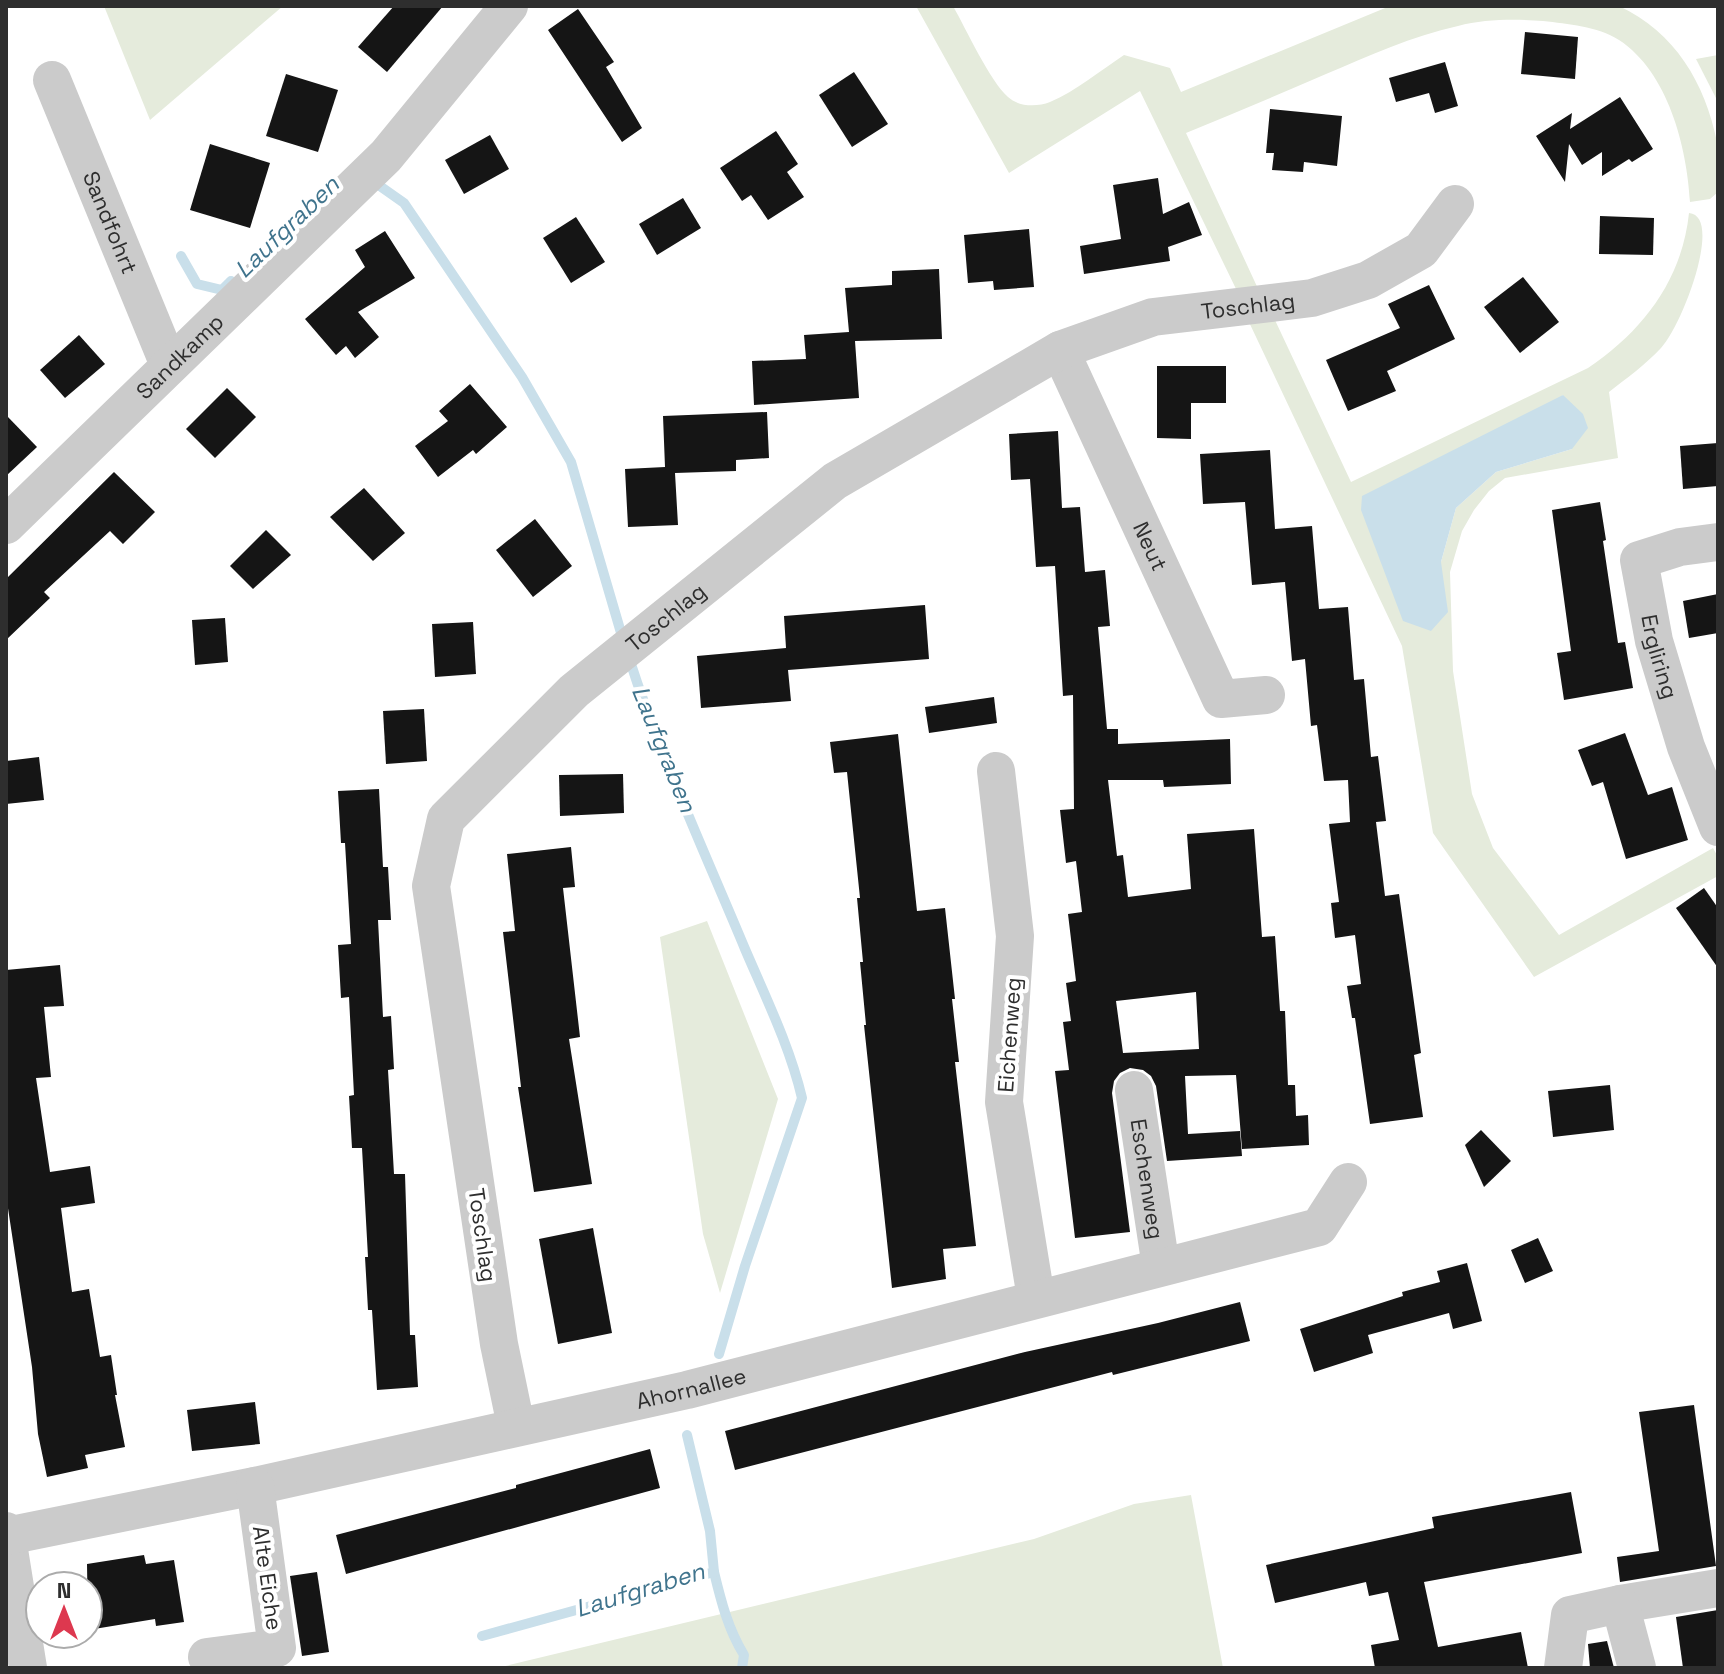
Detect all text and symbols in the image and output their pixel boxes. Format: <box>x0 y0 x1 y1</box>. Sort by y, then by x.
street label: Sandfohrt <box>77 167 144 278</box>
water label: Laufgraben <box>228 168 346 284</box>
street label: Toschlag <box>1199 286 1296 325</box>
street label: Sandkamp <box>130 308 229 405</box>
street label: Neut <box>1127 517 1174 575</box>
street label: Toschlag <box>620 577 711 658</box>
street label: Ergliring <box>1635 612 1685 702</box>
water label: Laufgraben <box>625 681 704 818</box>
street label: Eichenweg <box>991 976 1027 1094</box>
street label: Eschenweg <box>1125 1117 1171 1241</box>
street label: Toschlag <box>463 1186 503 1284</box>
street label: Ahornallee <box>634 1361 749 1415</box>
street label: Alte Eiche <box>247 1524 289 1632</box>
water label: Laufgraben <box>571 1555 709 1624</box>
north arrow <box>24 1570 104 1650</box>
text: N <box>57 1576 71 1604</box>

